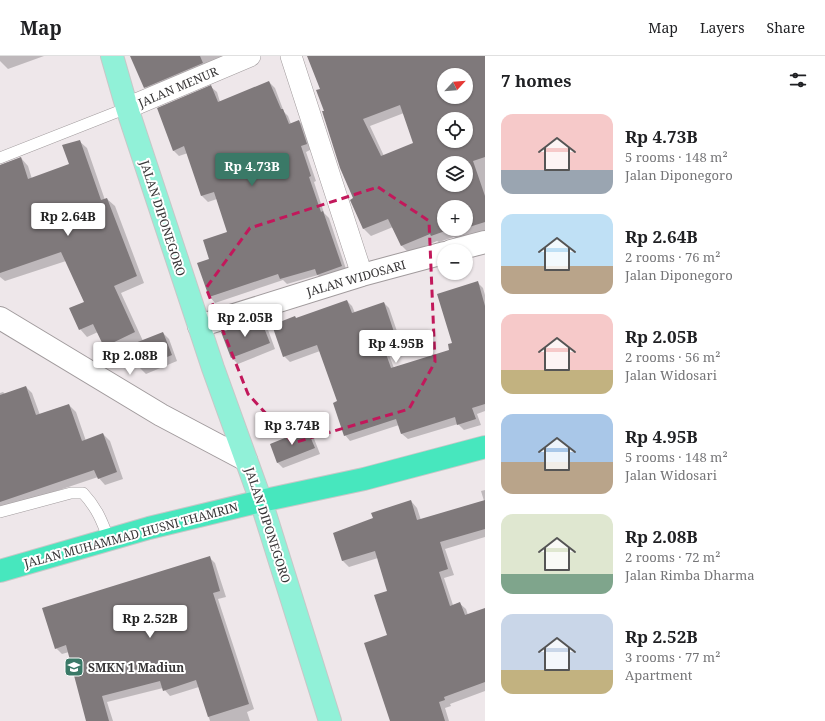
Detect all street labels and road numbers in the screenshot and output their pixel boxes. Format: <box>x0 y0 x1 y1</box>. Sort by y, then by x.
street label: JALAN MENUR <box>134 62 221 112</box>
street label: JALAN DIPONEGORO <box>136 157 190 278</box>
street label: JALAN WIDOSARI <box>303 256 408 301</box>
street label: JALAN DIPONEGORO <box>241 464 295 585</box>
street label: JALAN MUHAMMAD HUSNI THAMRIN <box>21 498 240 572</box>

